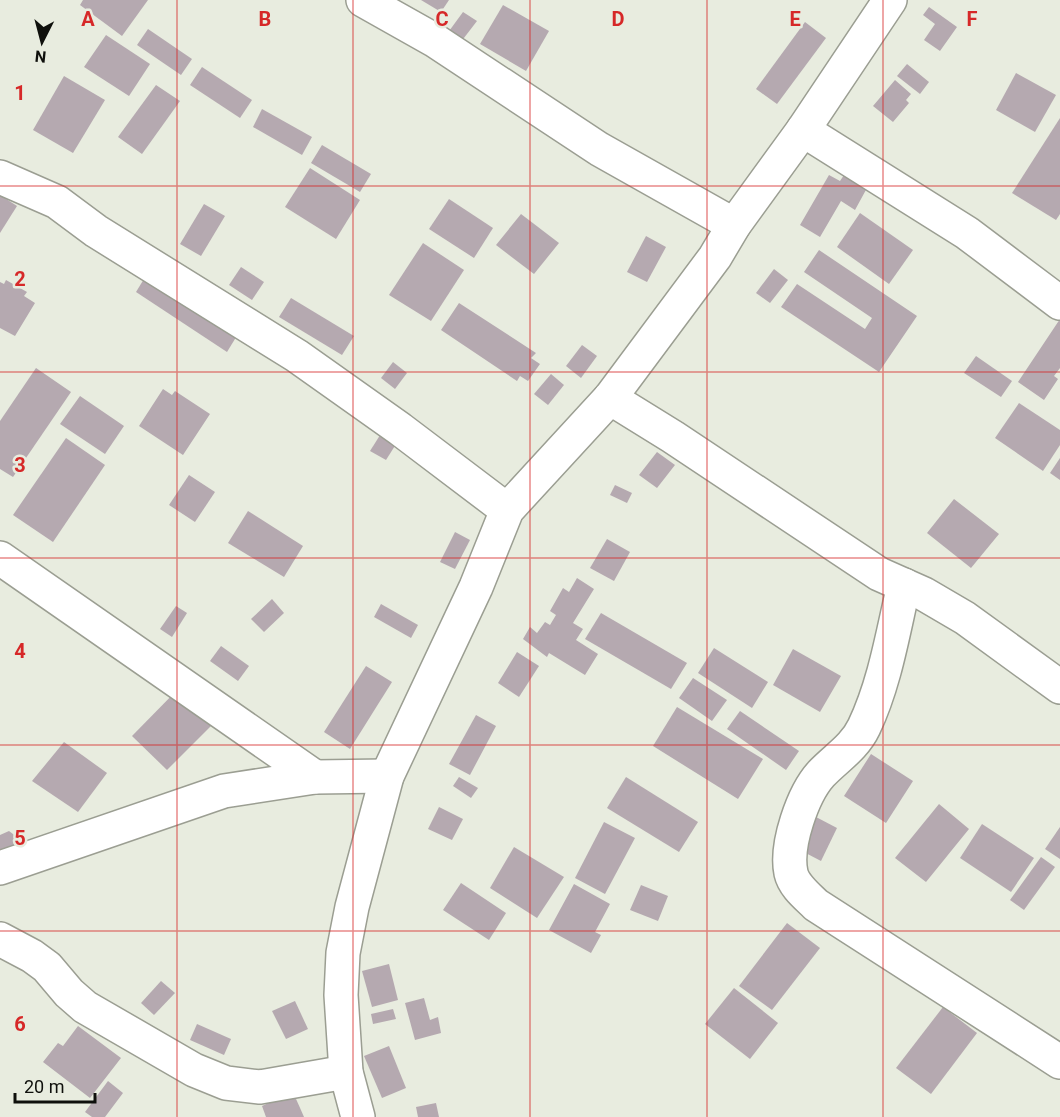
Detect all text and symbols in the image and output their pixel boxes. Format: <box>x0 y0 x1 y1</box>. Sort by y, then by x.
text: A <box>81 7 95 31</box>
text: B <box>259 7 271 31</box>
text: C <box>435 7 449 31</box>
text: D <box>612 7 625 31</box>
text: E <box>789 7 801 31</box>
text: F <box>967 7 978 31</box>
north arrow <box>12 12 72 72</box>
text: N <box>34 46 47 66</box>
text: 1 <box>14 81 26 105</box>
text: 2 <box>14 267 26 291</box>
text: 3 <box>14 453 26 477</box>
text: 4 <box>14 639 26 663</box>
text: 5 <box>14 826 26 850</box>
text: 6 <box>14 1012 26 1036</box>
scale bar <box>15 1066 94 1104</box>
text: 20 m <box>24 1076 64 1097</box>

